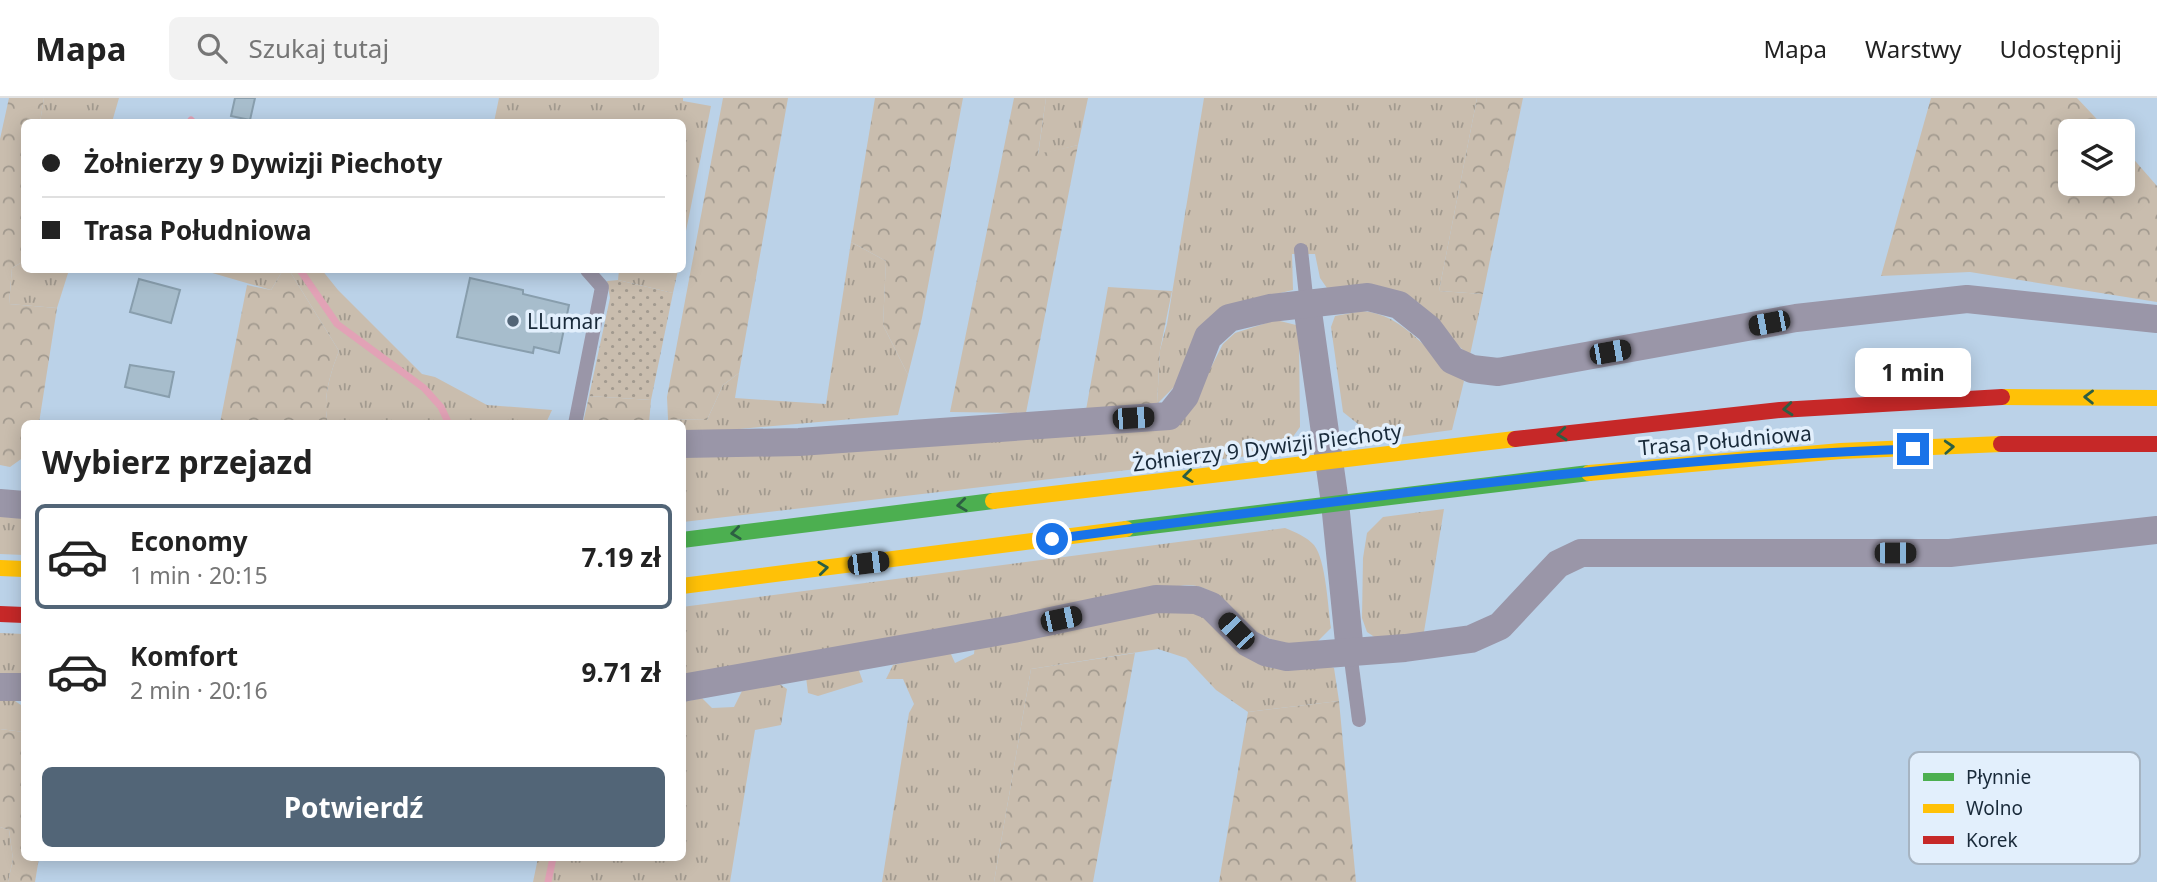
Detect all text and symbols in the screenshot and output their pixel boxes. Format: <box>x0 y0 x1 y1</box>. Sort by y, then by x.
search box <box>169 17 659 80</box>
text: Mapa <box>35 26 127 71</box>
icon: search <box>193 29 231 67</box>
text: Szukaj tutaj <box>249 30 389 66</box>
text: Mapa <box>1764 32 1827 65</box>
text: Warstwy <box>1865 32 1962 65</box>
text: Udostępnij <box>2000 32 2122 65</box>
map controls <box>2058 119 2135 196</box>
button: layers <box>2058 119 2135 196</box>
text: Żołnierzy 9 Dywizji Piechoty <box>84 145 442 181</box>
text: Trasa Południowa <box>84 212 312 248</box>
place label: LLumar <box>527 307 602 335</box>
car <box>1747 309 1792 337</box>
marker: LLumar <box>505 313 521 329</box>
car <box>1588 338 1633 366</box>
callout: 1 min <box>1855 348 1971 396</box>
text: 1 min <box>1881 356 1945 388</box>
one-way arrow <box>2083 389 2094 405</box>
one-way arrow <box>1783 402 1794 417</box>
car <box>1112 406 1155 430</box>
street label: Żołnierzy 9 Dywizji Piechoty <box>1131 417 1403 477</box>
street label: Trasa Południowa <box>1637 418 1813 462</box>
one-way arrow <box>1556 426 1567 441</box>
route end <box>1897 433 1929 465</box>
text: Wybierz przejazd <box>42 440 313 483</box>
one-way arrow <box>1944 440 1955 455</box>
one-way arrow <box>1182 469 1194 484</box>
one-way arrow <box>956 498 968 513</box>
text: Economy <box>130 523 248 559</box>
route start <box>1036 523 1068 555</box>
icon: car <box>46 525 109 588</box>
one-way arrow <box>730 526 742 541</box>
text: 7.19 zł <box>582 539 661 575</box>
car <box>1875 543 1917 564</box>
car <box>846 550 891 576</box>
text: 1 min · 20:15 <box>130 559 268 591</box>
one-way arrow <box>817 561 829 576</box>
car <box>1039 604 1084 634</box>
car <box>1214 609 1259 653</box>
text: Komfort <box>130 638 238 674</box>
icon: car <box>46 640 109 703</box>
text: 9.71 zł <box>582 654 661 690</box>
text: 2 min · 20:16 <box>130 674 268 706</box>
legend <box>1909 752 2140 864</box>
text: Płynnie <box>1966 764 2031 790</box>
button: Potwierdź <box>42 767 665 847</box>
text: Wolno <box>1966 795 2023 821</box>
text: Korek <box>1966 827 2018 853</box>

